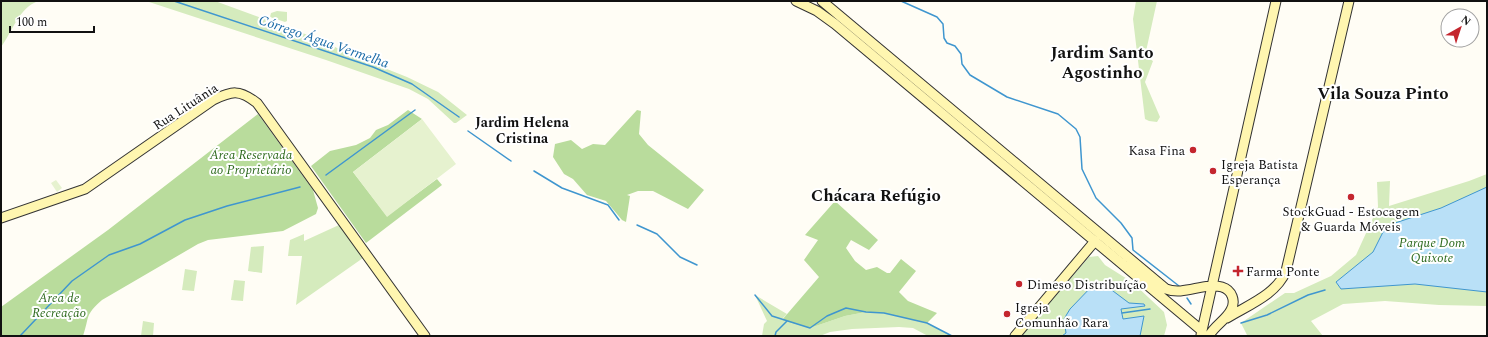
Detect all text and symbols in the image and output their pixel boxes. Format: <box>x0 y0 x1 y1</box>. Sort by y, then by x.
scale bar <box>10 8 94 34</box>
north arrow <box>1440 8 1480 48</box>
water label: Córrego Água Vermelha <box>256 9 392 74</box>
text: N <box>1457 11 1475 30</box>
text: 100 m <box>16 13 47 32</box>
district label: Jardim Santo Agostinho <box>1050 40 1154 86</box>
street label: Rua Lituânia <box>149 78 223 135</box>
district label: Vila Souza Pinto <box>1317 81 1449 107</box>
district label: Jardim Helena Cristina <box>475 112 570 149</box>
place label: Kasa Fina <box>1129 141 1186 161</box>
park label: Área Reservada ao Proprietário <box>209 145 293 180</box>
marker: Kasa Fina <box>1188 145 1198 155</box>
place label: Igreja Batista Esperança <box>1221 155 1299 190</box>
marker: Igreja Batista Esperança <box>1208 166 1218 176</box>
district label: Chácara Refúgio <box>811 183 941 209</box>
marker: StockGuad - Estocagem & Guarda Móveis <box>1346 192 1356 202</box>
place label: StockGuad - Estocagem & Guarda Móveis <box>1282 202 1420 237</box>
park label: Parque Dom Quixote <box>1399 233 1465 268</box>
place label: Farma Ponte <box>1246 262 1319 282</box>
marker: Farma Ponte <box>1233 266 1243 276</box>
place label: Dimeso Distribuíção <box>1027 275 1146 295</box>
marker: Dimeso Distribuíção <box>1014 279 1024 289</box>
park label: Área de Recreação <box>32 288 86 323</box>
place label: Igreja Comunhão Rara <box>1015 298 1109 333</box>
marker: Igreja Comunhão Rara <box>1002 309 1012 319</box>

